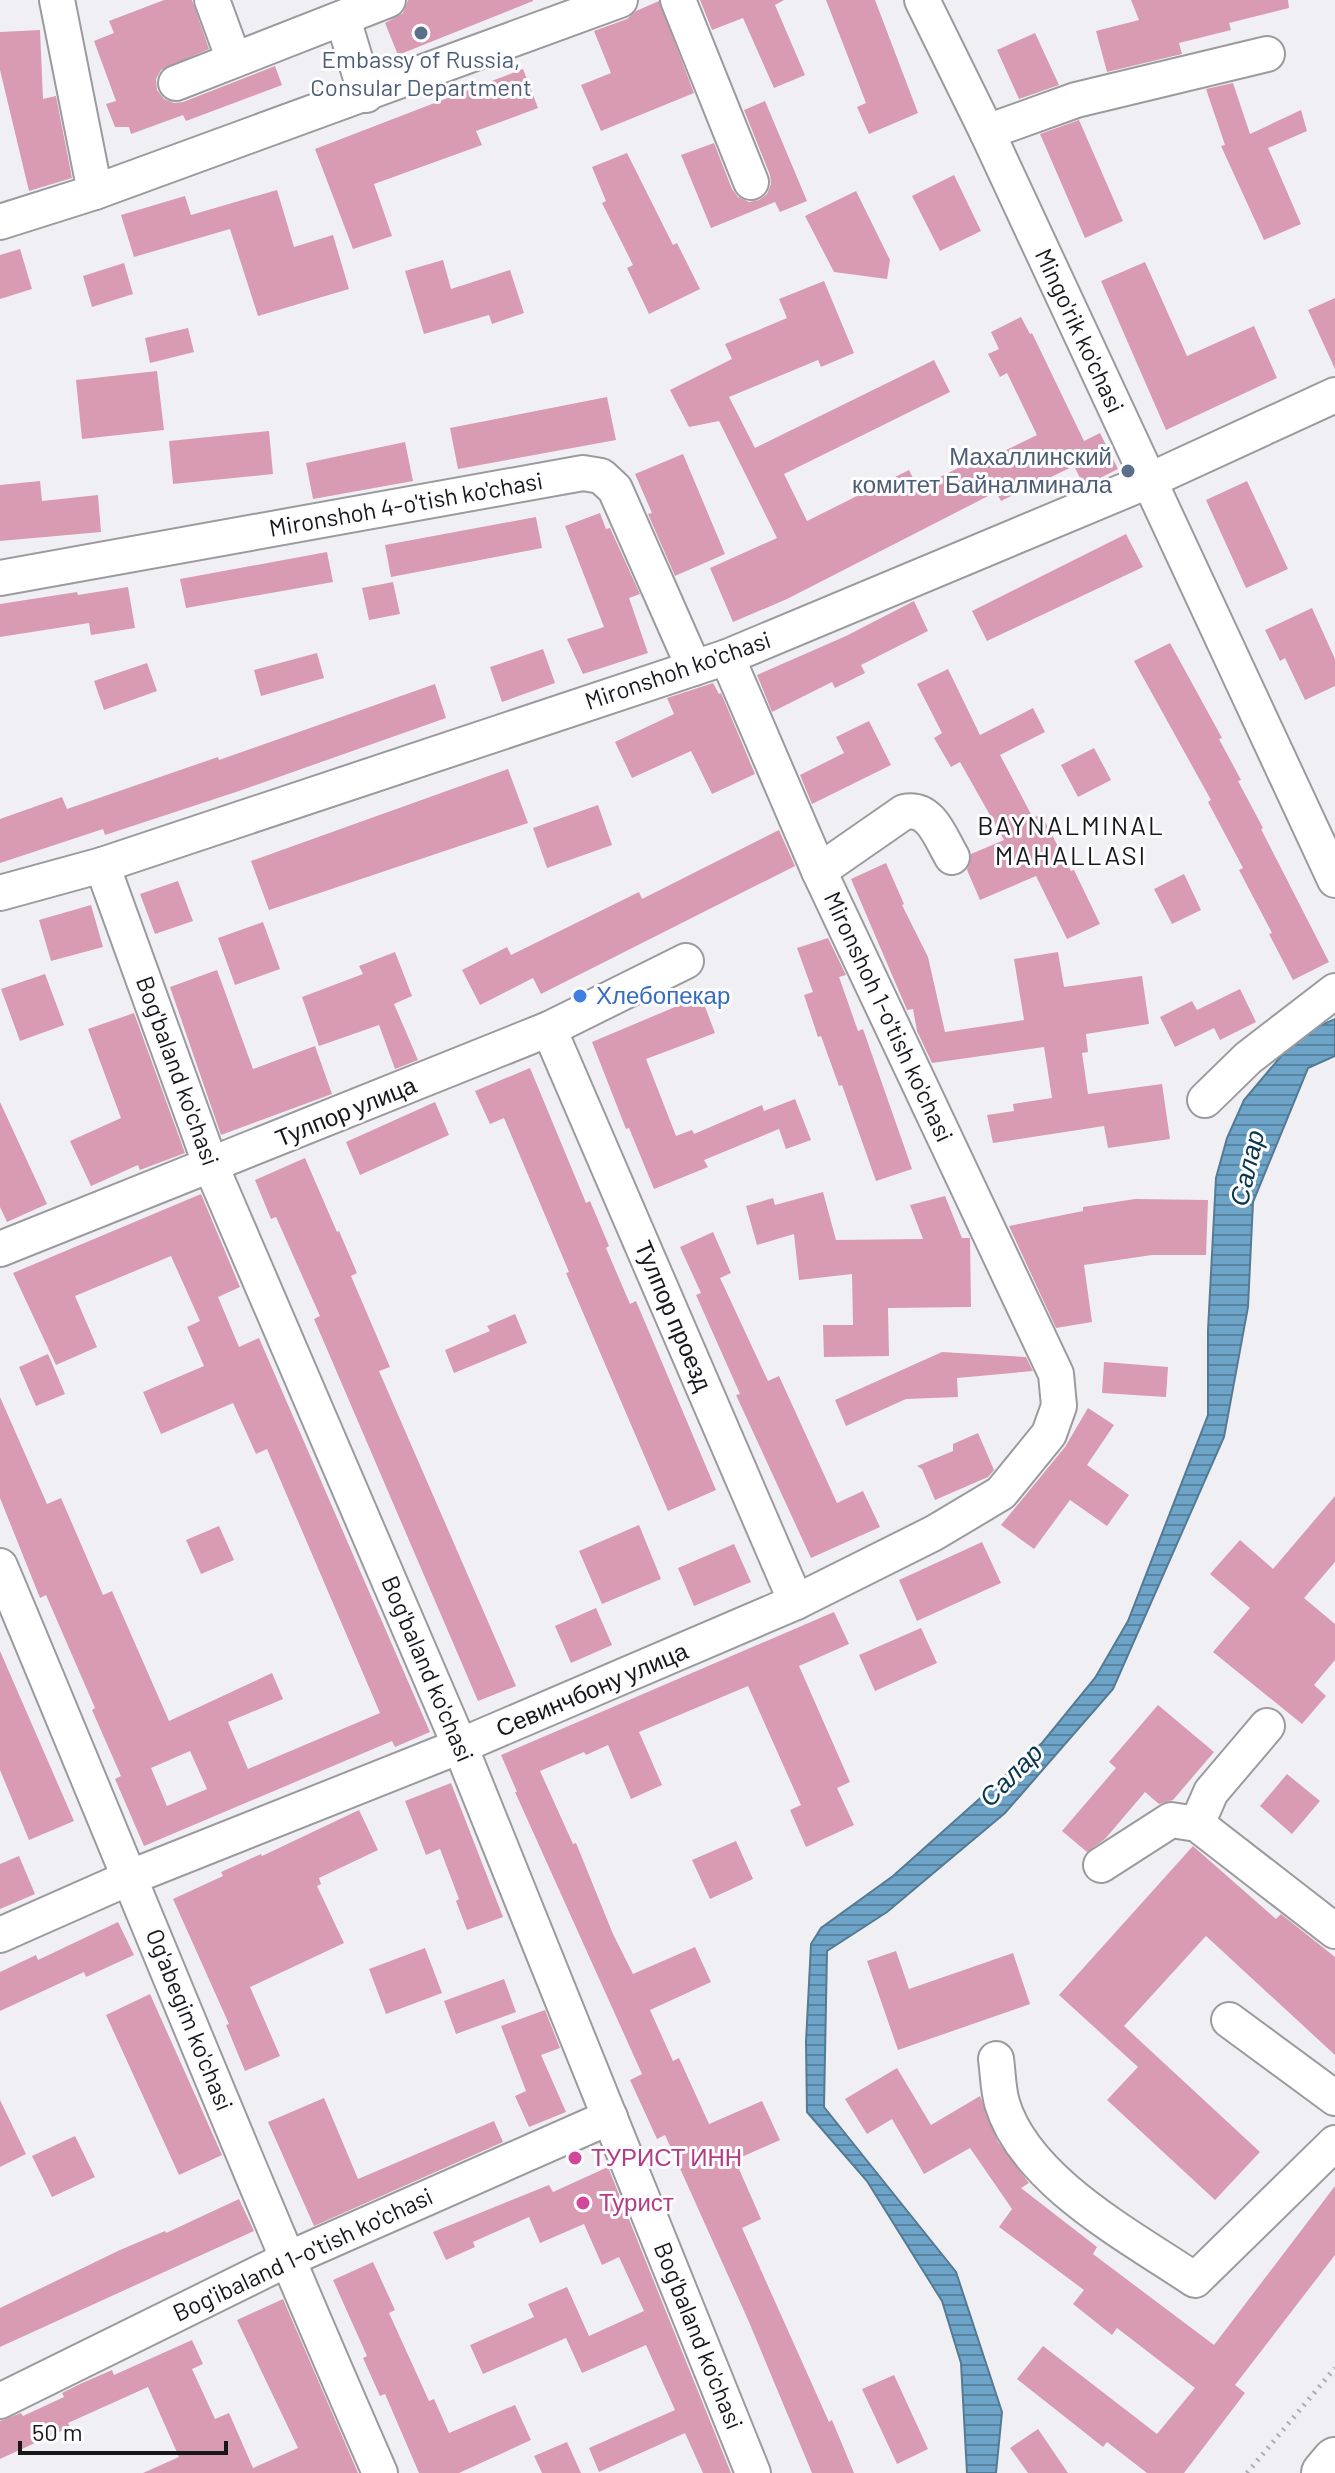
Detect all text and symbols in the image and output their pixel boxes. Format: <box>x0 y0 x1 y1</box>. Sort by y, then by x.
marker: Embassy of Russia, Consular Department <box>412 24 430 42</box>
place label: Embassy of Russia, Consular Department <box>310 44 532 101</box>
street label: Mingo'rik ko'chasi <box>1030 244 1131 417</box>
place label: Махаллинский комитет Байналминала <box>852 441 1113 498</box>
marker: Махаллинский комитет Байналминала <box>1119 462 1137 480</box>
street label: Mironshoh 4-o'tish ko'chasi <box>267 465 545 542</box>
street label: Mironshoh ko'chasi <box>581 624 774 715</box>
district label: BAYNALMINAL MAHALLASI <box>977 809 1165 870</box>
street label: Mironshoh 1-o'tish ko'chasi <box>819 887 960 1146</box>
street label: Bog'baland ko'chasi <box>131 972 226 1169</box>
place label: Хлебопекар <box>596 980 730 1009</box>
marker: Хлебопекар <box>571 987 589 1005</box>
street label: Тулпор улица <box>271 1069 421 1152</box>
water label: Салар <box>1222 1127 1269 1209</box>
street label: Тулпор проезд <box>630 1236 719 1395</box>
street label: Bog'baland ko'chasi <box>376 1571 481 1766</box>
street label: Севинчбону улица <box>491 1635 692 1742</box>
water label: Салар <box>972 1736 1048 1812</box>
street label: Og'abegim ko'chasi <box>141 1924 240 2115</box>
place label: ТУРИСТ ИНН <box>591 2142 742 2171</box>
marker: ТУРИСТ ИНН <box>566 2149 584 2167</box>
street label: Bog'ibaland 1-o'tish ko'chasi <box>168 2181 437 2327</box>
place label: Турист <box>599 2187 674 2216</box>
marker: Турист <box>574 2194 592 2212</box>
street label: Bog'baland ko'chasi <box>649 2238 750 2433</box>
scale bar <box>20 2405 226 2455</box>
text: 50 m <box>32 2417 83 2446</box>

